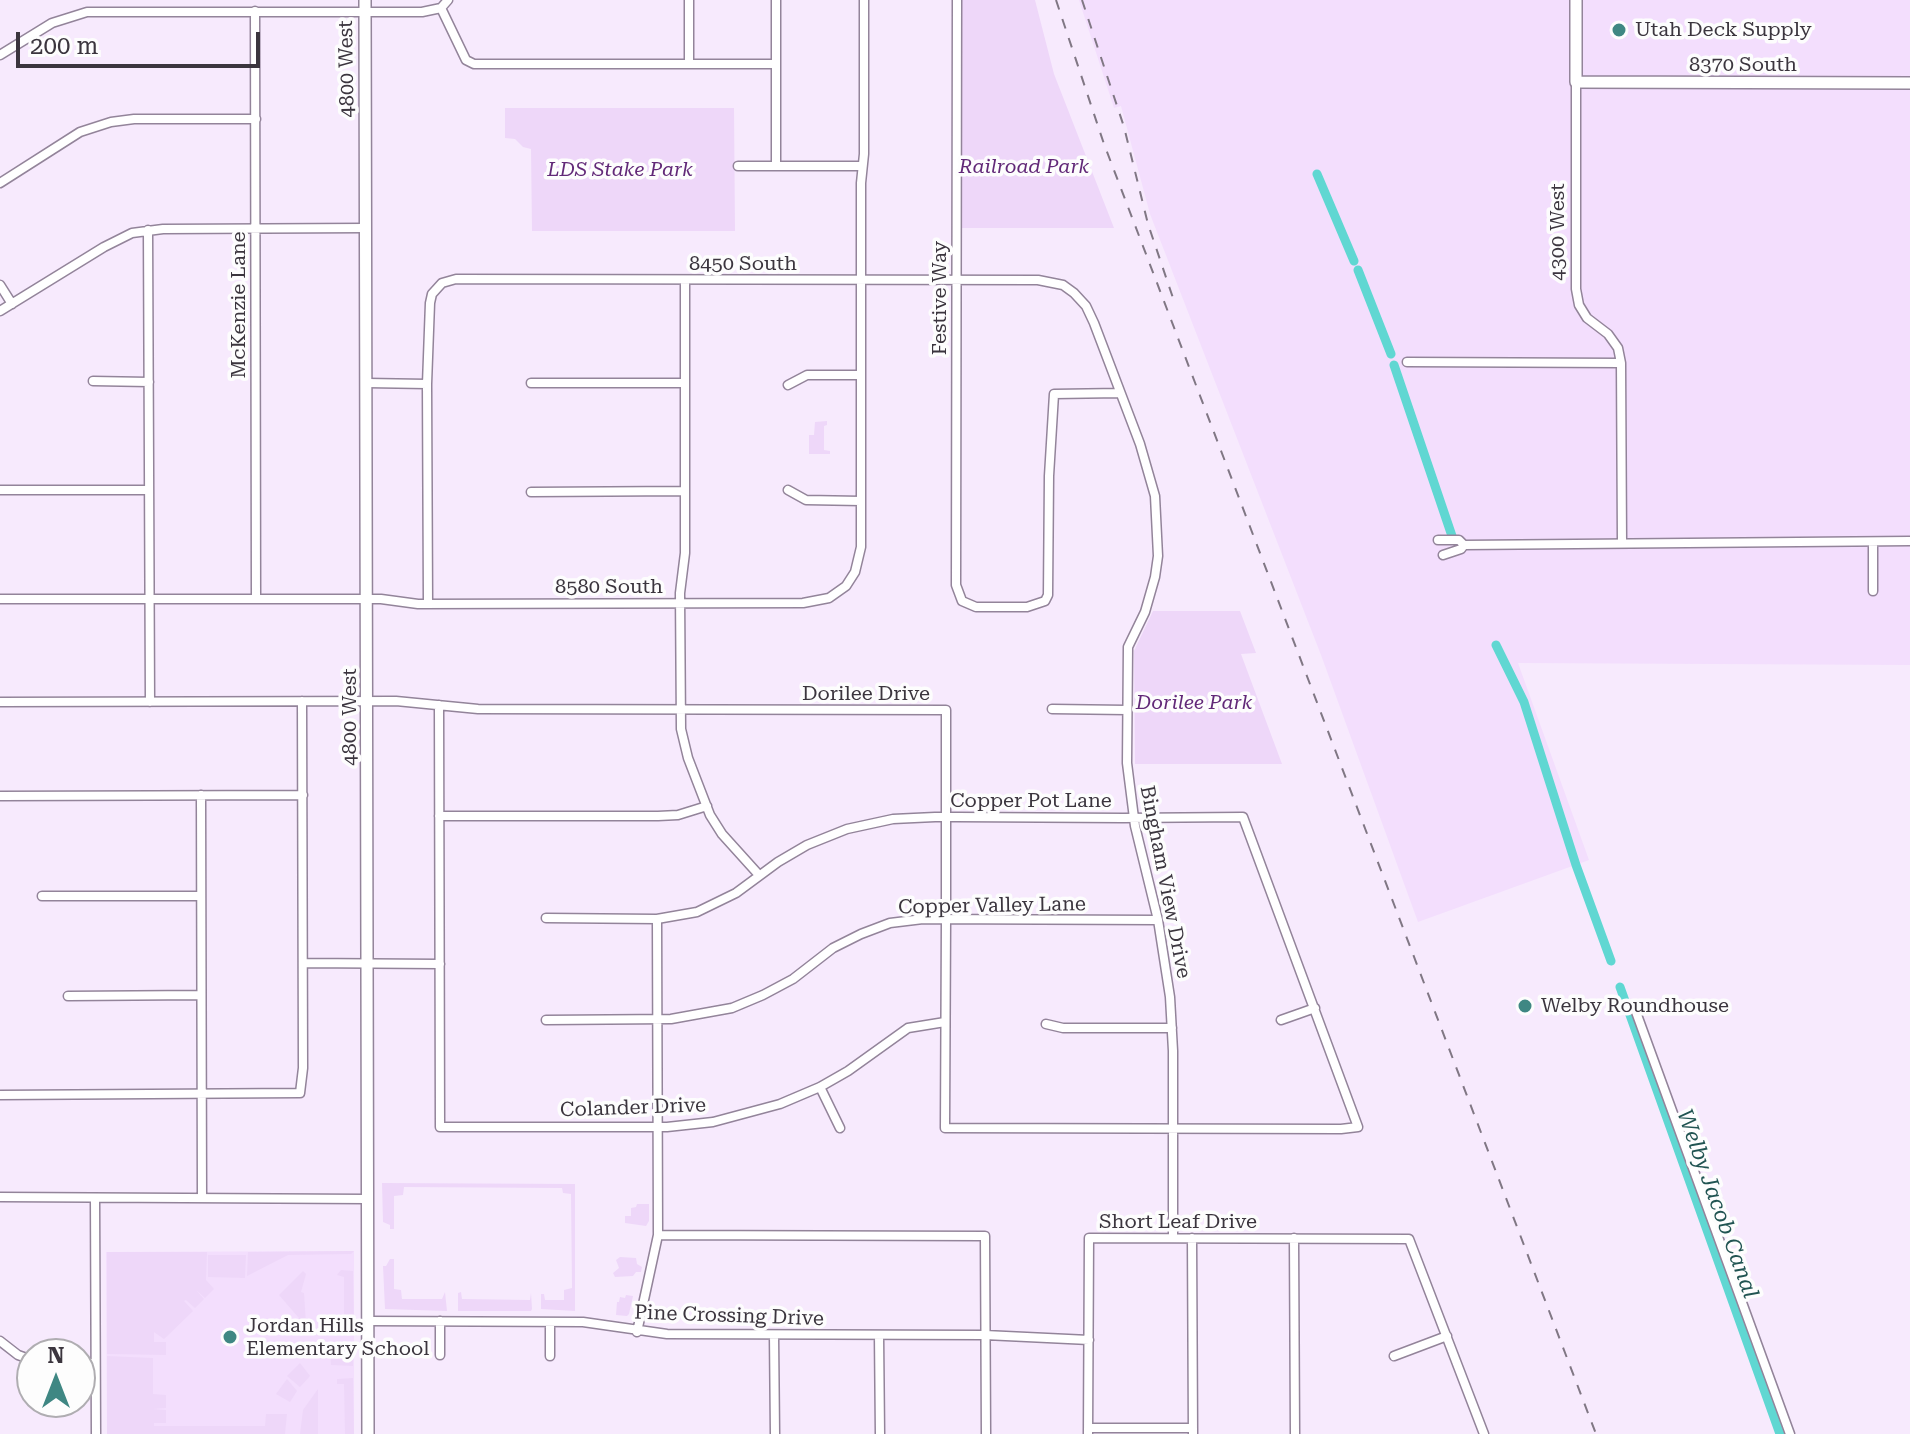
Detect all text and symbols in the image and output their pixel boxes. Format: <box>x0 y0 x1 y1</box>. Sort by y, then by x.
scale bar <box>20 16 264 66</box>
place label: Utah Deck Supply <box>1635 18 1812 42</box>
street label: 4800 West <box>334 20 360 118</box>
marker: Utah Deck Supply <box>1610 21 1628 39</box>
text: 200 m <box>30 32 98 60</box>
street label: 8370 South <box>1689 53 1797 77</box>
park label: Railroad Park <box>959 155 1089 179</box>
park label: LDS Stake Park <box>547 158 693 182</box>
street label: 4300 West <box>1546 183 1570 281</box>
street label: McKenzie Lane <box>227 231 251 379</box>
street label: Festive Way <box>928 241 952 355</box>
street label: 8450 South <box>689 252 797 276</box>
street label: 8580 South <box>555 575 663 599</box>
street label: 4800 West <box>338 668 362 766</box>
street label: Dorilee Drive <box>802 682 930 706</box>
park label: Dorilee Park <box>1136 691 1252 715</box>
street label: Bingham View Drive <box>1135 783 1195 981</box>
street label: Copper Pot Lane <box>950 789 1112 813</box>
street label: Copper Valley Lane <box>898 892 1086 920</box>
place label: Welby Roundhouse <box>1541 994 1729 1018</box>
marker: Welby Roundhouse <box>1516 997 1534 1015</box>
street label: Colander Drive <box>560 1093 706 1123</box>
water label: Welby Jacob Canal <box>1671 1106 1763 1302</box>
street label: Short Leaf Drive <box>1099 1210 1257 1234</box>
street label: Pine Crossing Drive <box>634 1301 824 1331</box>
place label: Jordan Hills Elementary School <box>246 1314 429 1361</box>
marker: Jordan Hills Elementary School <box>221 1328 239 1346</box>
north arrow <box>16 1338 96 1418</box>
text: N <box>48 1343 64 1368</box>

